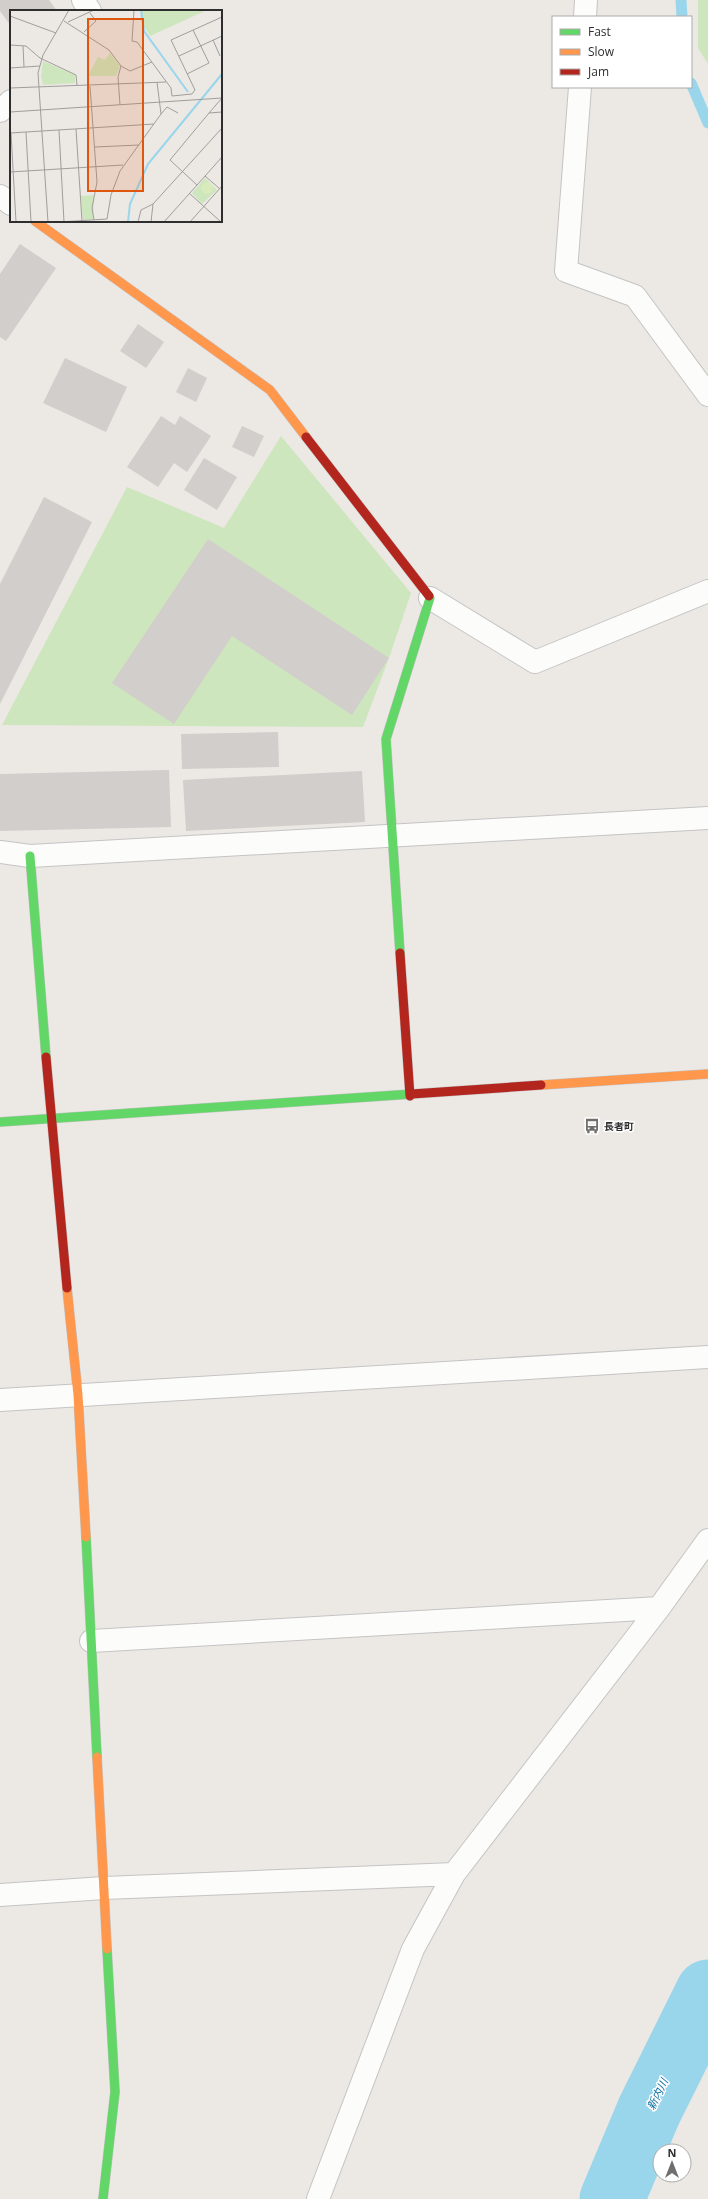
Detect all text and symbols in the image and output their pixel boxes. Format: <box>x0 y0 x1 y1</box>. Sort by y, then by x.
inset map <box>10 10 222 222</box>
legend <box>552 16 692 88</box>
text: Fast <box>588 23 611 40</box>
text: Slow <box>588 43 615 60</box>
text: Jam <box>587 63 609 80</box>
bus stop icon: 長者町 <box>583 1117 601 1135</box>
place label: 長者町 <box>604 1119 634 1133</box>
water label: 新内川 <box>643 2075 671 2112</box>
north arrow <box>652 2143 692 2183</box>
text: N <box>668 2145 676 2160</box>

